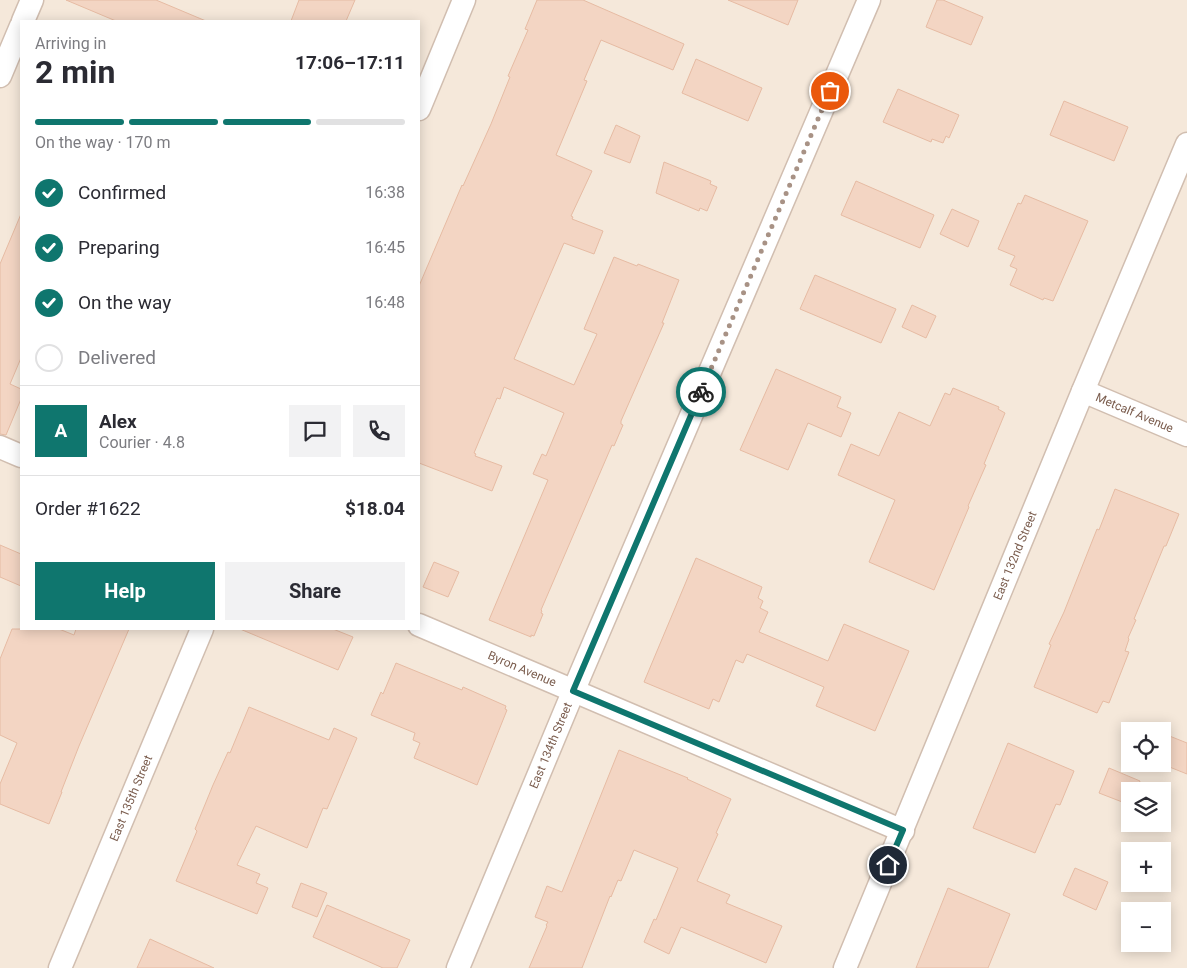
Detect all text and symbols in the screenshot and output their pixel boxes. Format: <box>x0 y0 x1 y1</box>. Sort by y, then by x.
text: Arriving in <box>35 34 106 53</box>
text: 17:06–17:11 <box>295 51 405 74</box>
text: 2 min <box>35 53 115 91</box>
pin <box>809 70 851 112</box>
icon: bag <box>816 77 844 105</box>
text: On the way · 170 m <box>35 133 171 152</box>
icon: check <box>35 179 63 207</box>
text: Confirmed <box>78 181 166 204</box>
text: 16:38 <box>365 183 405 202</box>
icon: check <box>35 234 63 262</box>
text: Preparing <box>78 236 160 259</box>
text: 16:45 <box>365 238 405 257</box>
icon: check <box>35 289 63 317</box>
text: On the way <box>78 291 171 314</box>
text: 16:48 <box>365 293 405 312</box>
text: Delivered <box>78 346 156 369</box>
courier <box>676 367 726 417</box>
icon: bike <box>687 378 715 406</box>
street label: Metcalf Avenue <box>1094 390 1176 435</box>
button: chat <box>289 405 341 457</box>
button: phone <box>353 405 405 457</box>
text: Alex <box>99 410 137 433</box>
text: A <box>55 419 67 442</box>
text: Courier · 4.8 <box>99 433 185 452</box>
text: Order #1622 <box>35 497 141 520</box>
text: $18.04 <box>345 497 405 520</box>
street label: East 132nd Street <box>991 509 1040 602</box>
button: Help <box>35 562 215 620</box>
button: Share <box>225 562 405 620</box>
street label: Byron Avenue <box>486 648 558 690</box>
street label: East 134th Street <box>527 700 575 791</box>
map controls <box>1121 722 1171 952</box>
button: locate <box>1121 722 1171 772</box>
street label: East 135th Street <box>107 753 155 843</box>
button: layers <box>1121 782 1171 832</box>
button: + <box>1121 842 1171 892</box>
pin <box>867 844 909 886</box>
icon: home <box>874 851 902 879</box>
button: − <box>1121 902 1171 952</box>

